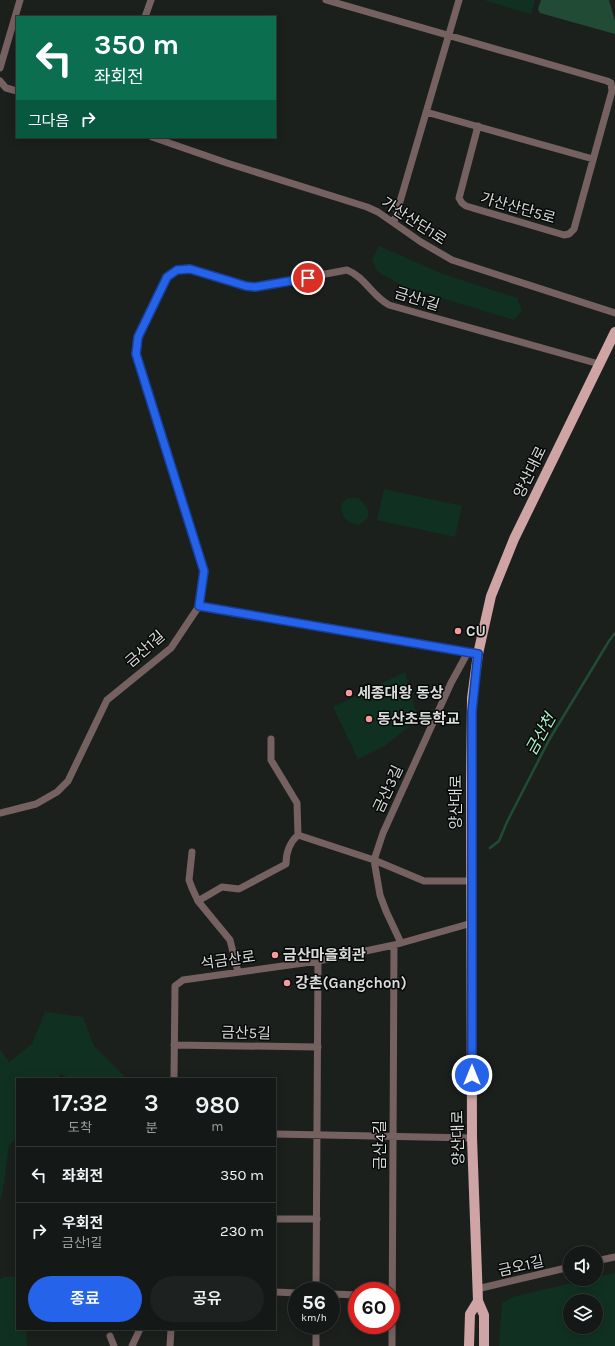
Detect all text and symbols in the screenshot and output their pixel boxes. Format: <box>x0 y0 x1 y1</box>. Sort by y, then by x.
text: 350 m <box>94 28 179 61</box>
icon: left <box>28 32 80 84</box>
text: 좌회전 <box>94 66 144 88</box>
icon: right <box>77 108 99 130</box>
text: 그다음 <box>28 112 69 130</box>
street label: 가산산단5로 <box>478 189 558 227</box>
street label: 가산산단1로 <box>378 193 450 249</box>
pin <box>291 261 325 295</box>
icon: arrive <box>297 267 319 289</box>
street label: 금산1길 <box>392 284 442 314</box>
street label: 양산대로 <box>510 443 550 501</box>
place label: CU <box>466 622 486 640</box>
marker: CU <box>453 626 463 636</box>
street label: 금산1길 <box>122 627 168 671</box>
place label: 세종대왕 동상 <box>357 684 444 702</box>
marker: 세종대왕 동상 <box>344 688 354 698</box>
water label: 금산천 <box>521 708 561 758</box>
place label: 동산초등학교 <box>377 710 460 728</box>
marker: 동산초등학교 <box>364 714 374 724</box>
street label: 금산3길 <box>369 762 407 816</box>
street label: 양산대로 <box>447 774 465 830</box>
place label: 금산마을회관 <box>283 946 366 964</box>
street label: 석금산로 <box>199 947 257 973</box>
marker: 금산마을회관 <box>270 950 280 960</box>
place label: 강촌(Gangchon) <box>295 974 407 992</box>
marker: 강촌(Gangchon) <box>282 978 292 988</box>
street label: 금산5길 <box>221 1024 271 1042</box>
position arrow <box>451 1054 493 1096</box>
text: 17:32 <box>52 1089 108 1117</box>
text: 3 <box>144 1089 159 1117</box>
text: 980 <box>195 1091 240 1119</box>
street label: 양산대로 <box>449 1110 467 1166</box>
text: m <box>211 1119 223 1134</box>
text: 도착 <box>68 1120 92 1135</box>
text: 분 <box>145 1120 157 1135</box>
street label: 금산4길 <box>371 1120 389 1170</box>
icon: left <box>28 1164 50 1186</box>
text: 350 m <box>220 1166 264 1184</box>
text: 좌회전 <box>62 1167 103 1185</box>
text: 우회전 <box>62 1214 103 1232</box>
icon: right <box>28 1220 50 1242</box>
text: 230 m <box>220 1222 264 1240</box>
text: 금산1길 <box>62 1235 102 1250</box>
map controls <box>563 1246 603 1334</box>
button: sound <box>563 1246 603 1286</box>
street label: 금오1길 <box>496 1252 546 1280</box>
button: 종료 <box>28 1276 142 1322</box>
button: 공유 <box>150 1276 264 1322</box>
speed limit sign: 60 <box>348 1282 400 1334</box>
text: 56 <box>302 1291 326 1314</box>
button: layers <box>563 1294 603 1334</box>
text: km/h <box>301 1312 327 1324</box>

